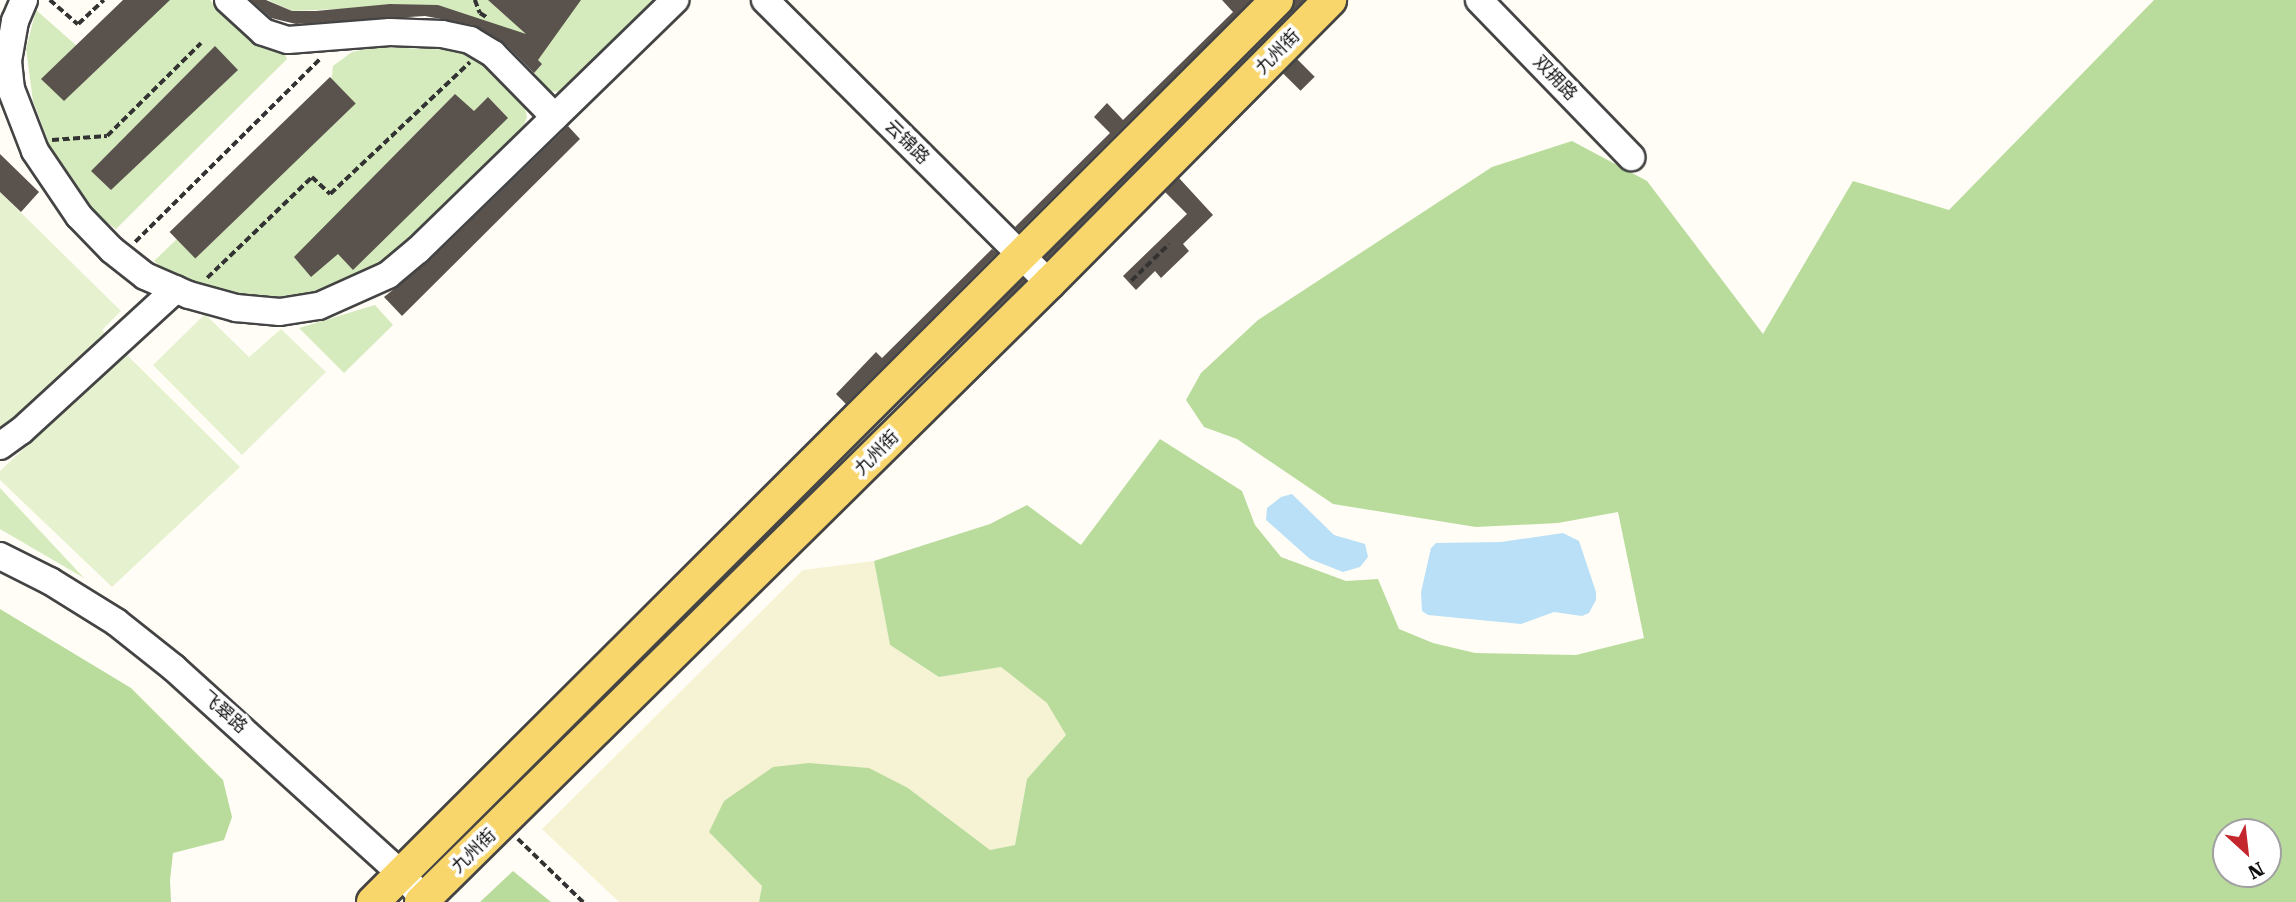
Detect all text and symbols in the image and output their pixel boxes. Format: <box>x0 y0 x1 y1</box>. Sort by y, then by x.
street label: 九州街 <box>1251 25 1305 79</box>
street label: 双拥路 <box>1528 51 1582 105</box>
street label: 云锦路 <box>880 115 934 169</box>
street label: 九州街 <box>850 426 904 480</box>
street label: 飞翠路 <box>197 686 251 738</box>
north arrow <box>2212 818 2282 888</box>
street label: 九州街 <box>447 824 501 878</box>
text: N <box>2244 857 2268 884</box>

